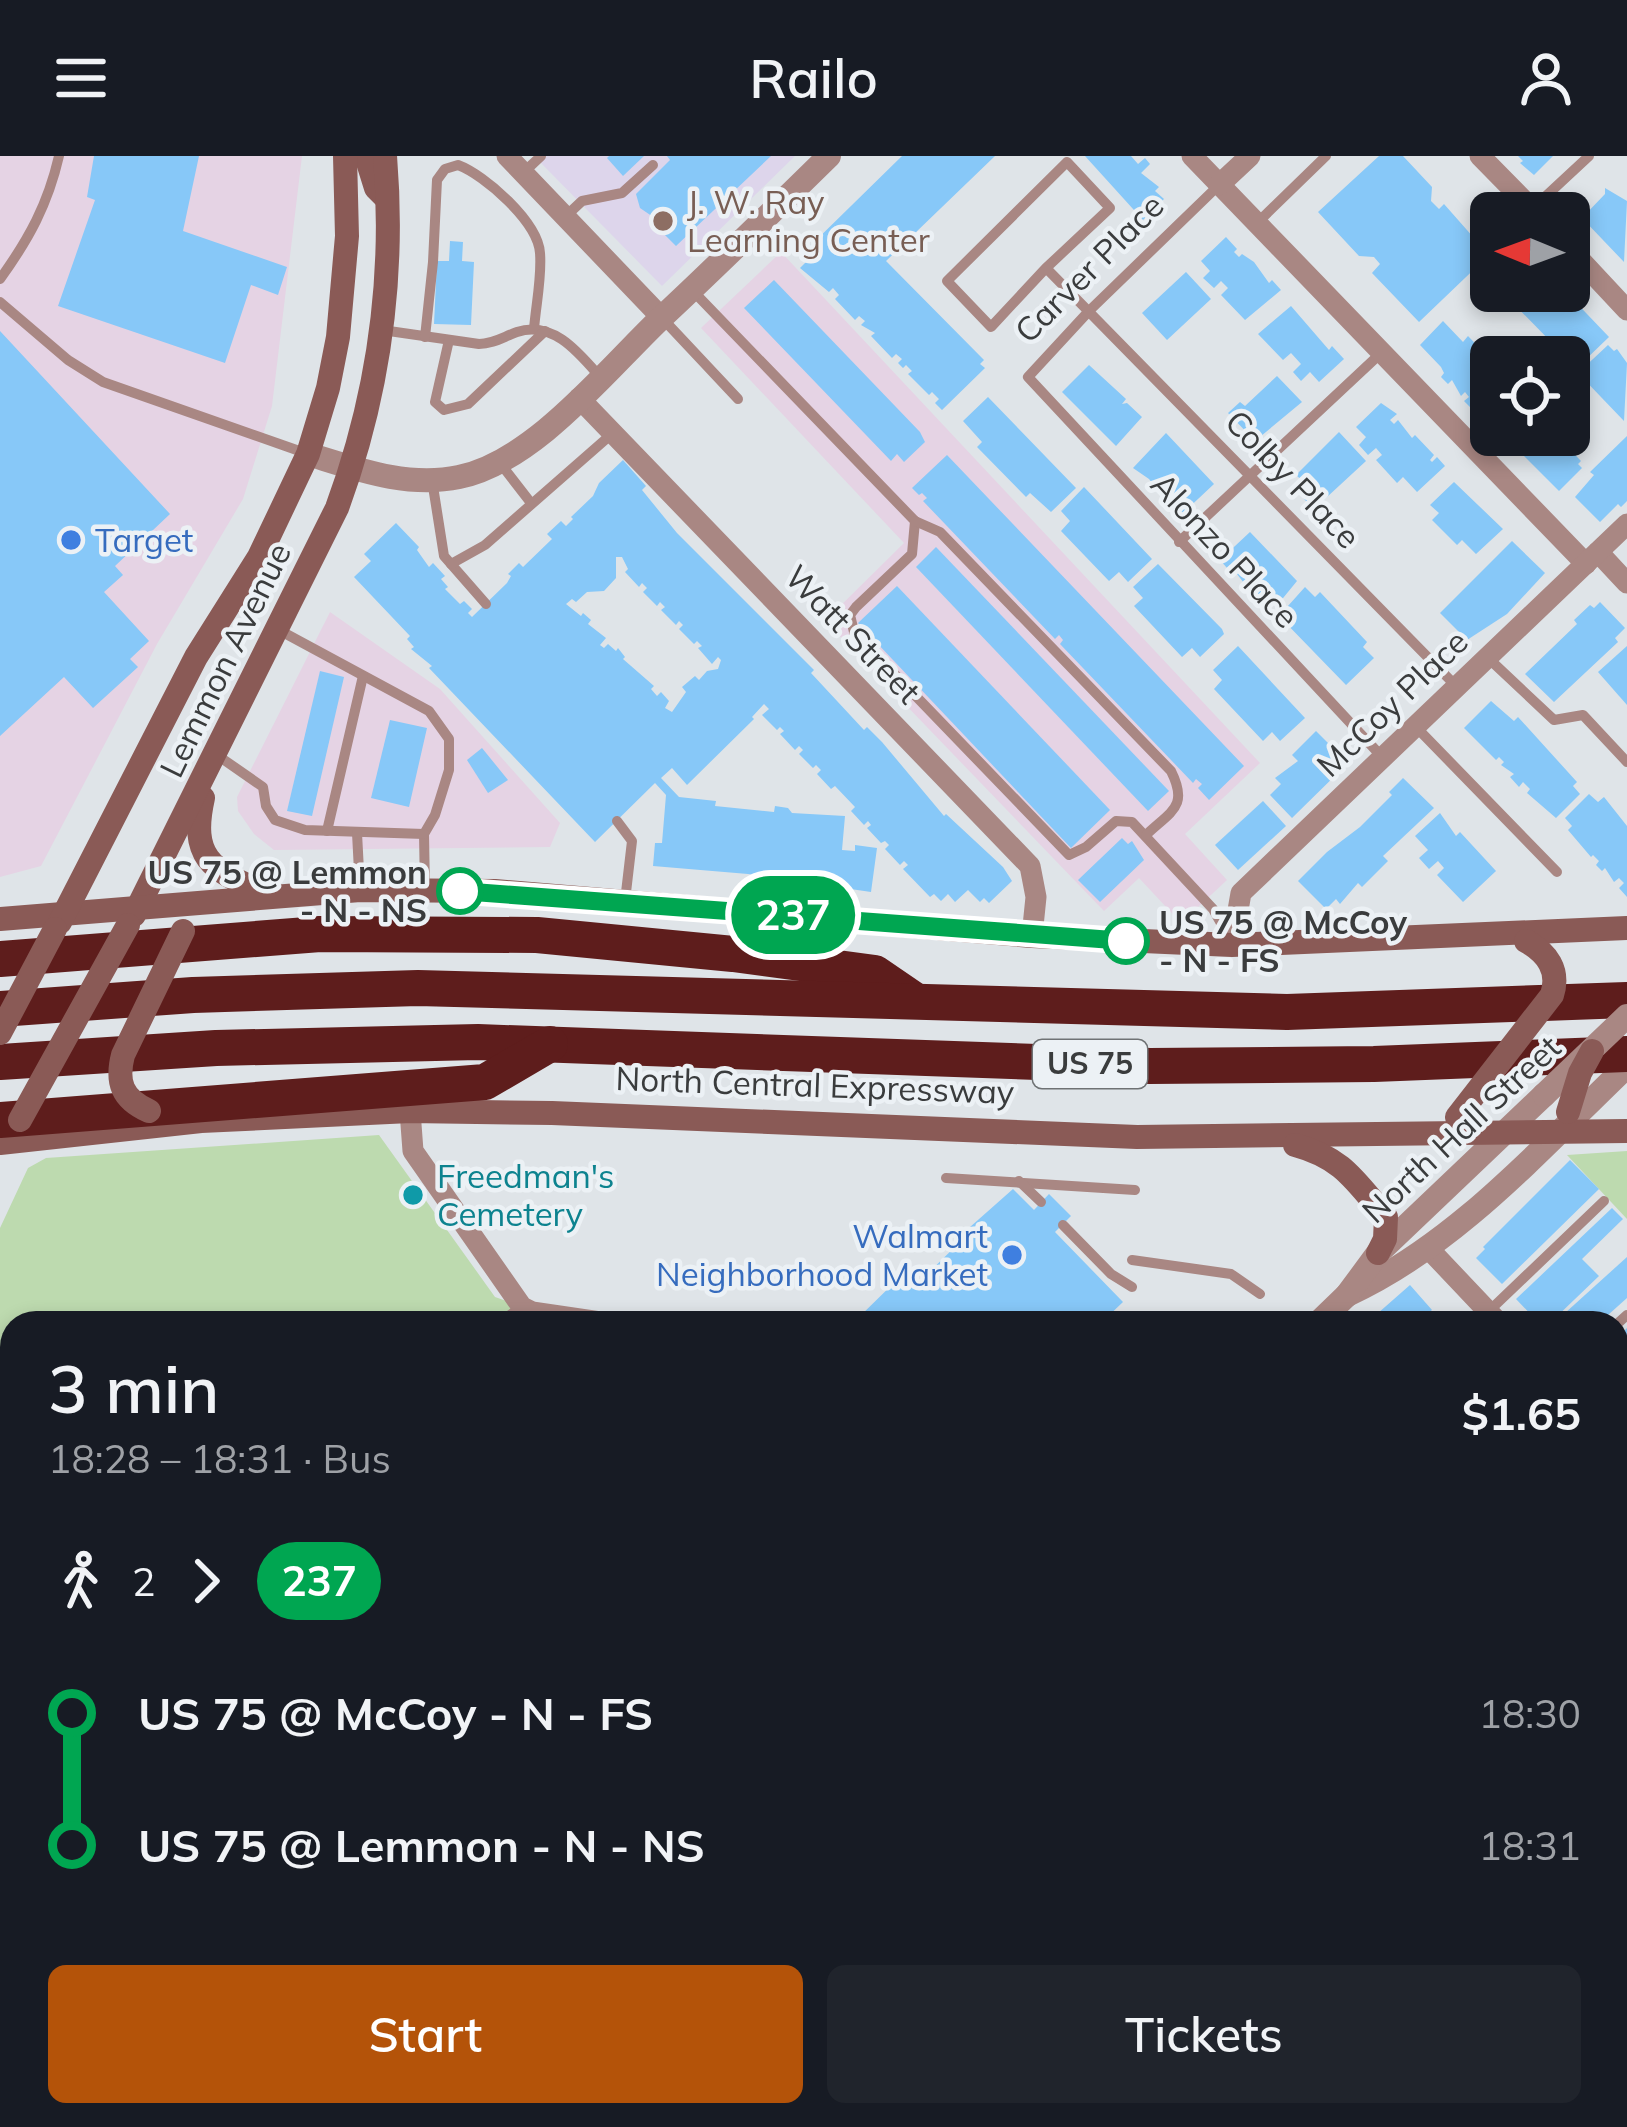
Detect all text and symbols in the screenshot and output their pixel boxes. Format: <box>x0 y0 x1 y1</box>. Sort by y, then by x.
text: Railo <box>749 44 878 112</box>
icon: menu <box>48 45 114 111</box>
icon: person <box>1513 45 1579 111</box>
place label: J. W. Ray Learning Center <box>687 181 930 260</box>
street label: Carver Place <box>1006 185 1172 351</box>
north arrow <box>1470 192 1590 312</box>
map controls <box>1470 192 1590 456</box>
marker: J. W. Ray Learning Center <box>650 208 676 234</box>
button: locate <box>1470 336 1590 456</box>
street label: Colby Place <box>1217 401 1370 557</box>
street label: Alonzo Place <box>1143 463 1308 636</box>
place label: Target <box>95 519 193 560</box>
marker: Target <box>58 527 84 553</box>
street label: Lemmon Avenue <box>150 536 299 784</box>
street label: Watt Street <box>777 556 930 712</box>
street label: McCoy Place <box>1308 621 1476 785</box>
place label: US 75 @ Lemmon - N - NS <box>148 851 427 930</box>
marker: US 75 @ Lemmon - N - NS <box>438 869 482 913</box>
line badge: 237 <box>724 876 862 954</box>
text: 237 <box>755 888 831 941</box>
place label: US 75 @ McCoy - N - FS <box>1159 901 1407 980</box>
marker: US 75 @ McCoy - N - FS <box>1104 919 1148 963</box>
street label: North Hall Street <box>1353 1026 1568 1231</box>
road number: US 75 <box>1033 1040 1147 1088</box>
street label: North Central Expressway <box>615 1057 1015 1112</box>
place label: Freedman's Cemetery <box>437 1155 614 1234</box>
marker: Freedman's Cemetery <box>400 1182 426 1208</box>
place label: Walmart Neighborhood Market <box>656 1215 988 1294</box>
marker: Walmart Neighborhood Market <box>999 1242 1025 1268</box>
text: 3 min <box>48 1347 219 1430</box>
text: $1.65 <box>1462 1385 1581 1441</box>
text: 18:28 – 18:31 · Bus <box>48 1434 391 1483</box>
icon: walk <box>48 1548 114 1614</box>
icon: forward <box>173 1548 239 1614</box>
text: 237 <box>281 1554 357 1607</box>
text: 2 <box>132 1557 155 1606</box>
text: US 75 @ McCoy - N - FS <box>138 1685 653 1741</box>
text: 18:30 <box>1479 1689 1581 1738</box>
text: US 75 @ Lemmon - N - NS <box>138 1817 705 1873</box>
text: 18:31 <box>1479 1821 1581 1870</box>
button: Start <box>48 1965 803 2103</box>
button: Tickets <box>827 1965 1581 2103</box>

